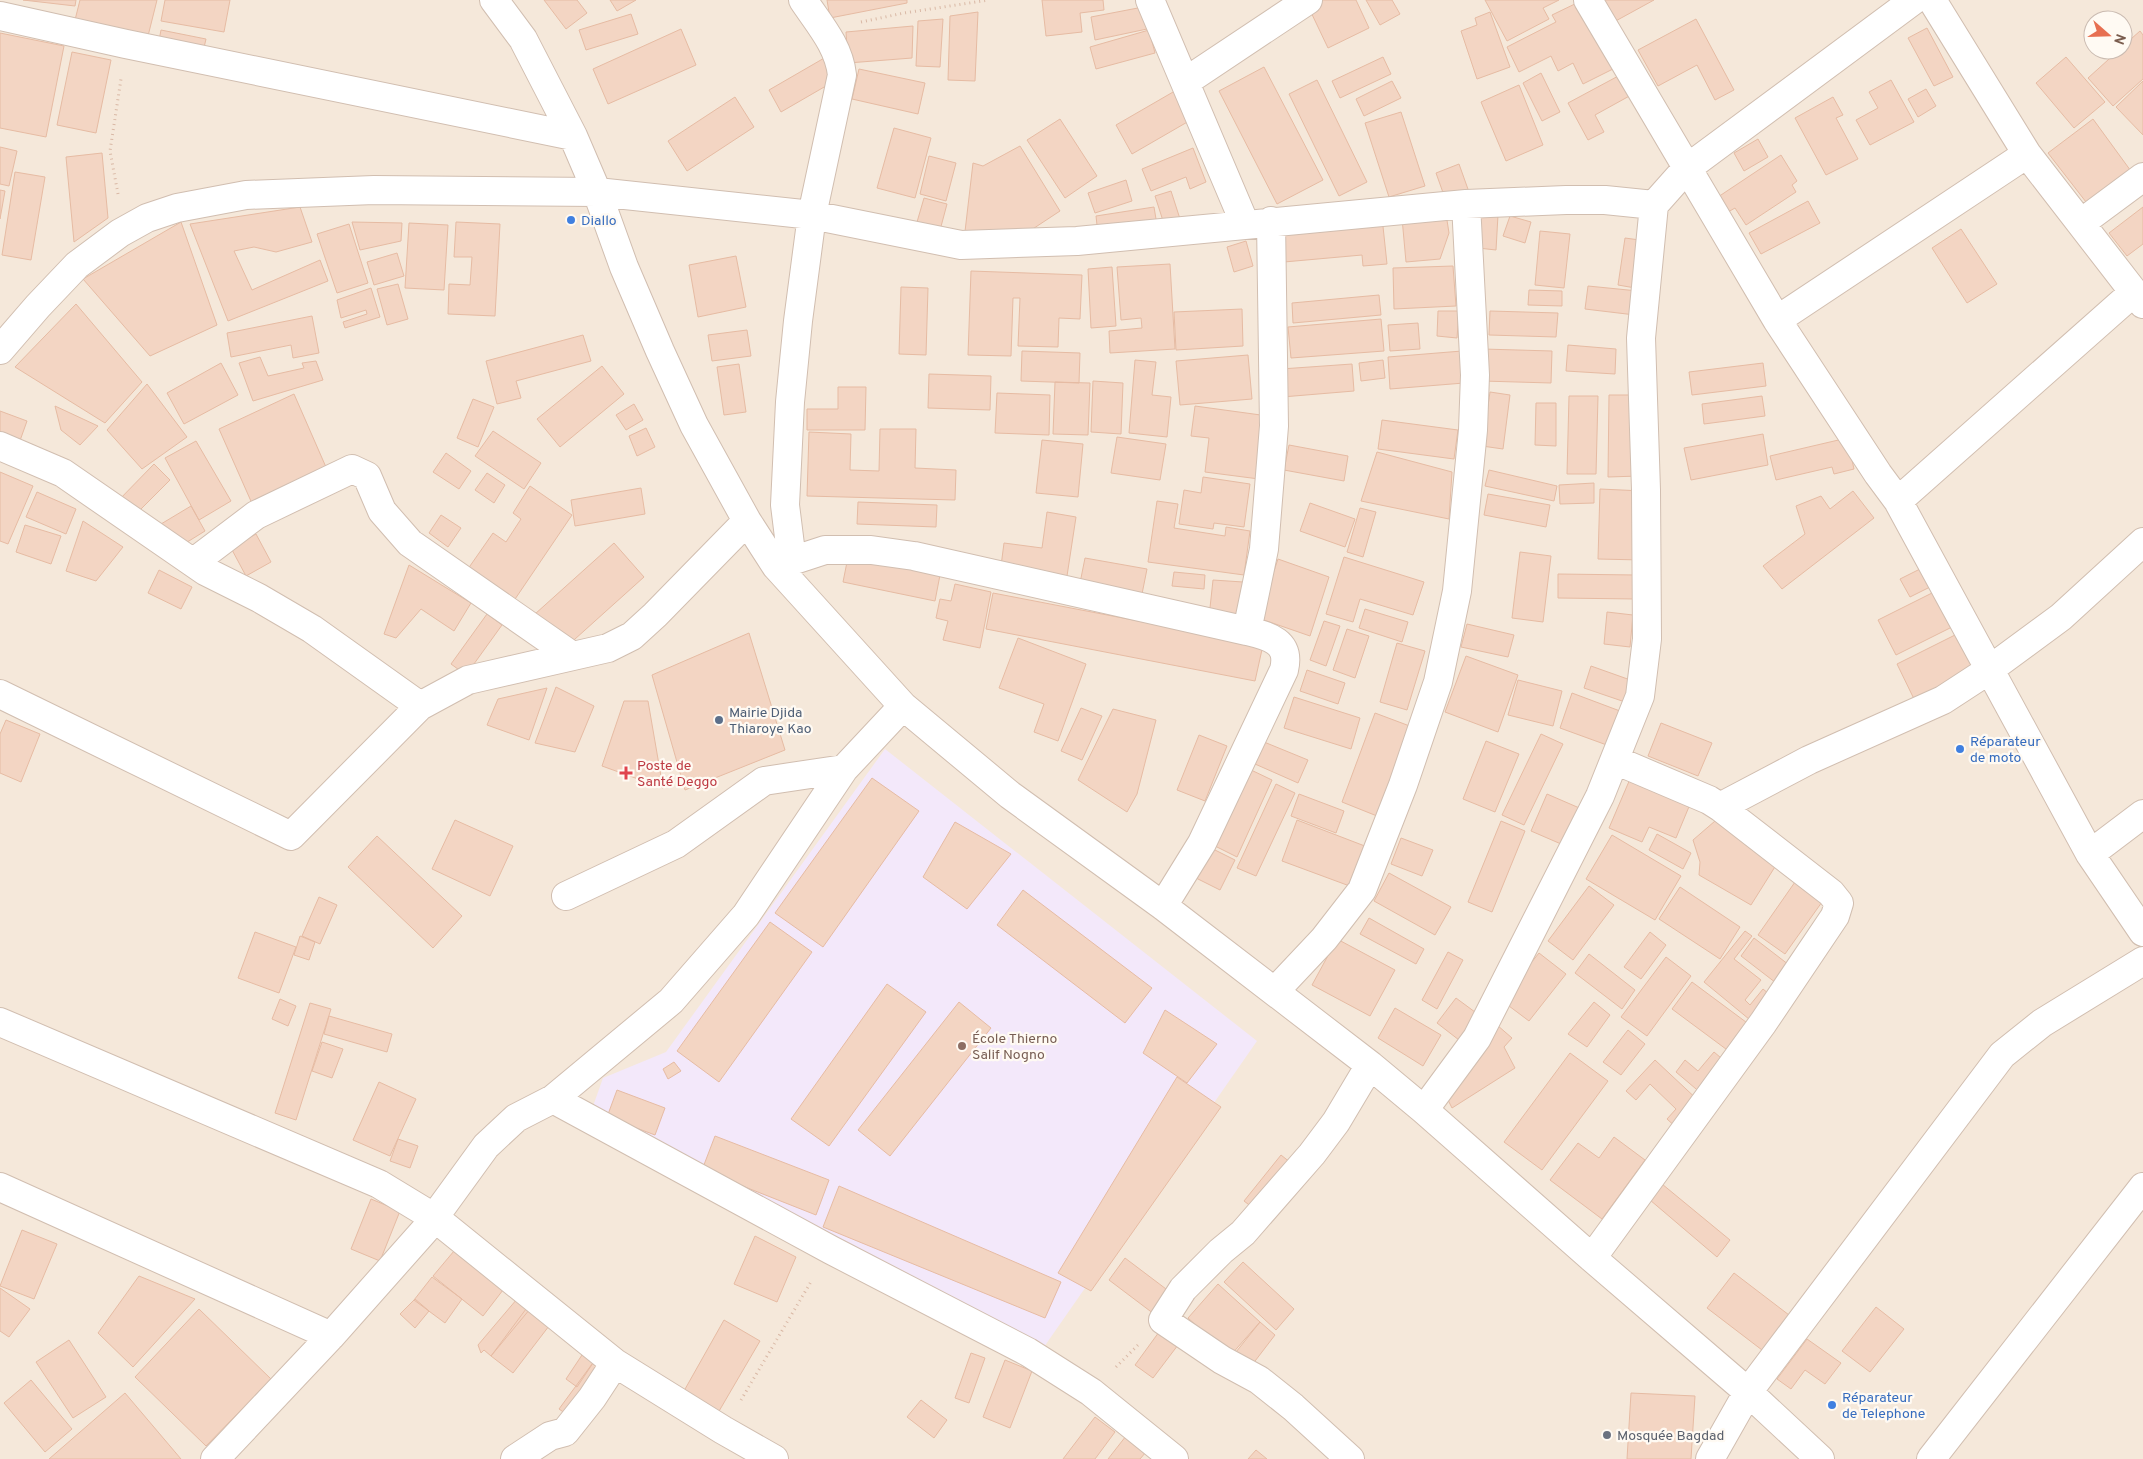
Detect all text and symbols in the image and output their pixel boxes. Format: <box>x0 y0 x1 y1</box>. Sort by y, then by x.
north arrow <box>2083 10 2133 60</box>
text: N <box>2109 31 2129 47</box>
place label: Diallo <box>581 213 617 230</box>
marker: Diallo <box>565 214 577 226</box>
place label: Mairie Djida Thiaroye Kao <box>729 705 812 738</box>
marker: Mairie Djida Thiaroye Kao <box>713 714 725 726</box>
place label: Réparateur de moto <box>1970 734 2041 767</box>
marker: Réparateur de moto <box>1954 743 1966 755</box>
place label: Poste de Santé Deggo <box>637 758 717 791</box>
marker: Poste de Santé Deggo <box>619 766 633 780</box>
place label: École Thierno Salif Nogno <box>972 1030 1057 1064</box>
marker: École Thierno Salif Nogno <box>956 1040 968 1052</box>
place label: Réparateur de Telephone <box>1842 1390 1925 1423</box>
marker: Réparateur de Telephone <box>1826 1399 1838 1411</box>
place label: Mosquée Bagdad <box>1617 1428 1724 1445</box>
marker: Mosquée Bagdad <box>1601 1429 1613 1441</box>

